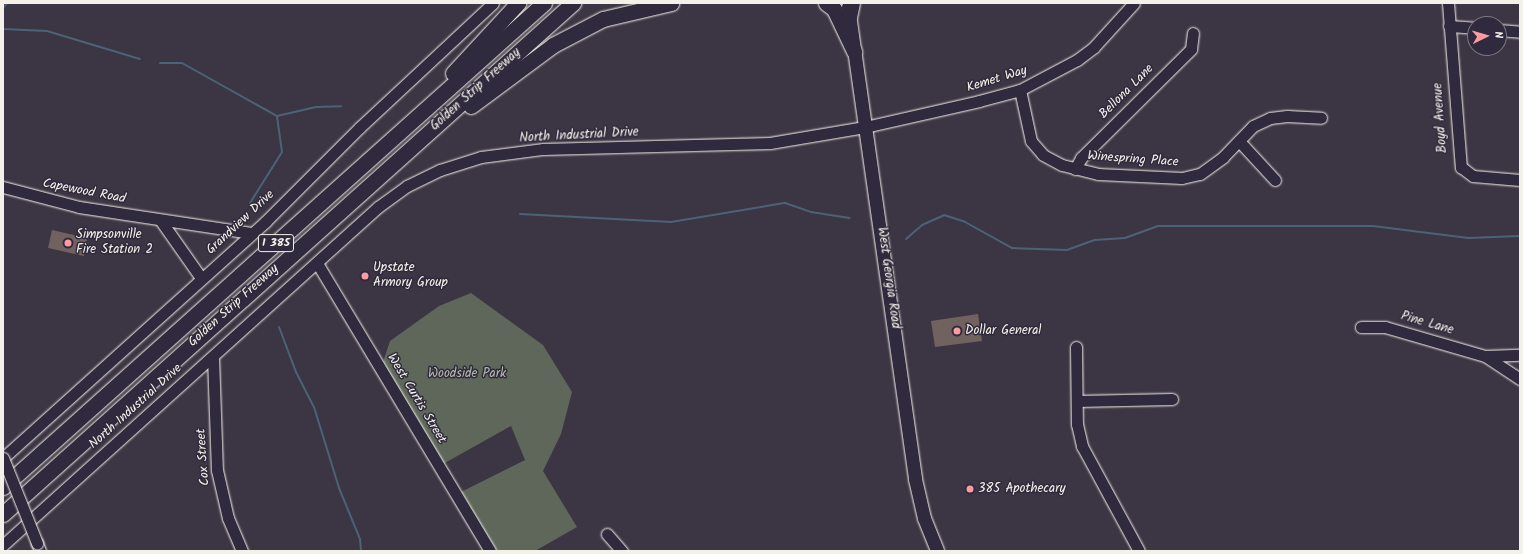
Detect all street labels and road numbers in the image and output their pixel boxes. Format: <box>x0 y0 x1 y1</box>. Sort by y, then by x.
street label: Golden Strip Freeway <box>428 45 524 135</box>
street label: Bellona Lane <box>1097 62 1157 122</box>
street label: Kemet Way <box>965 63 1029 97</box>
street label: Boyd Avenue <box>1431 82 1451 154</box>
street label: North Industrial Drive <box>519 125 639 147</box>
street label: Winespring Place <box>1087 149 1179 171</box>
street label: Capewood Road <box>41 176 127 208</box>
street label: Grandview Drive <box>204 188 278 258</box>
street label: West Georgia Road <box>873 226 903 330</box>
road number: I 385 <box>257 233 295 253</box>
street label: Golden Strip Freeway <box>186 261 282 351</box>
street label: Pine Lane <box>1399 309 1455 339</box>
street label: West Curtis Street <box>383 351 449 447</box>
street label: North Industrial Drive <box>86 361 186 453</box>
street label: Cox Street <box>194 428 214 486</box>

